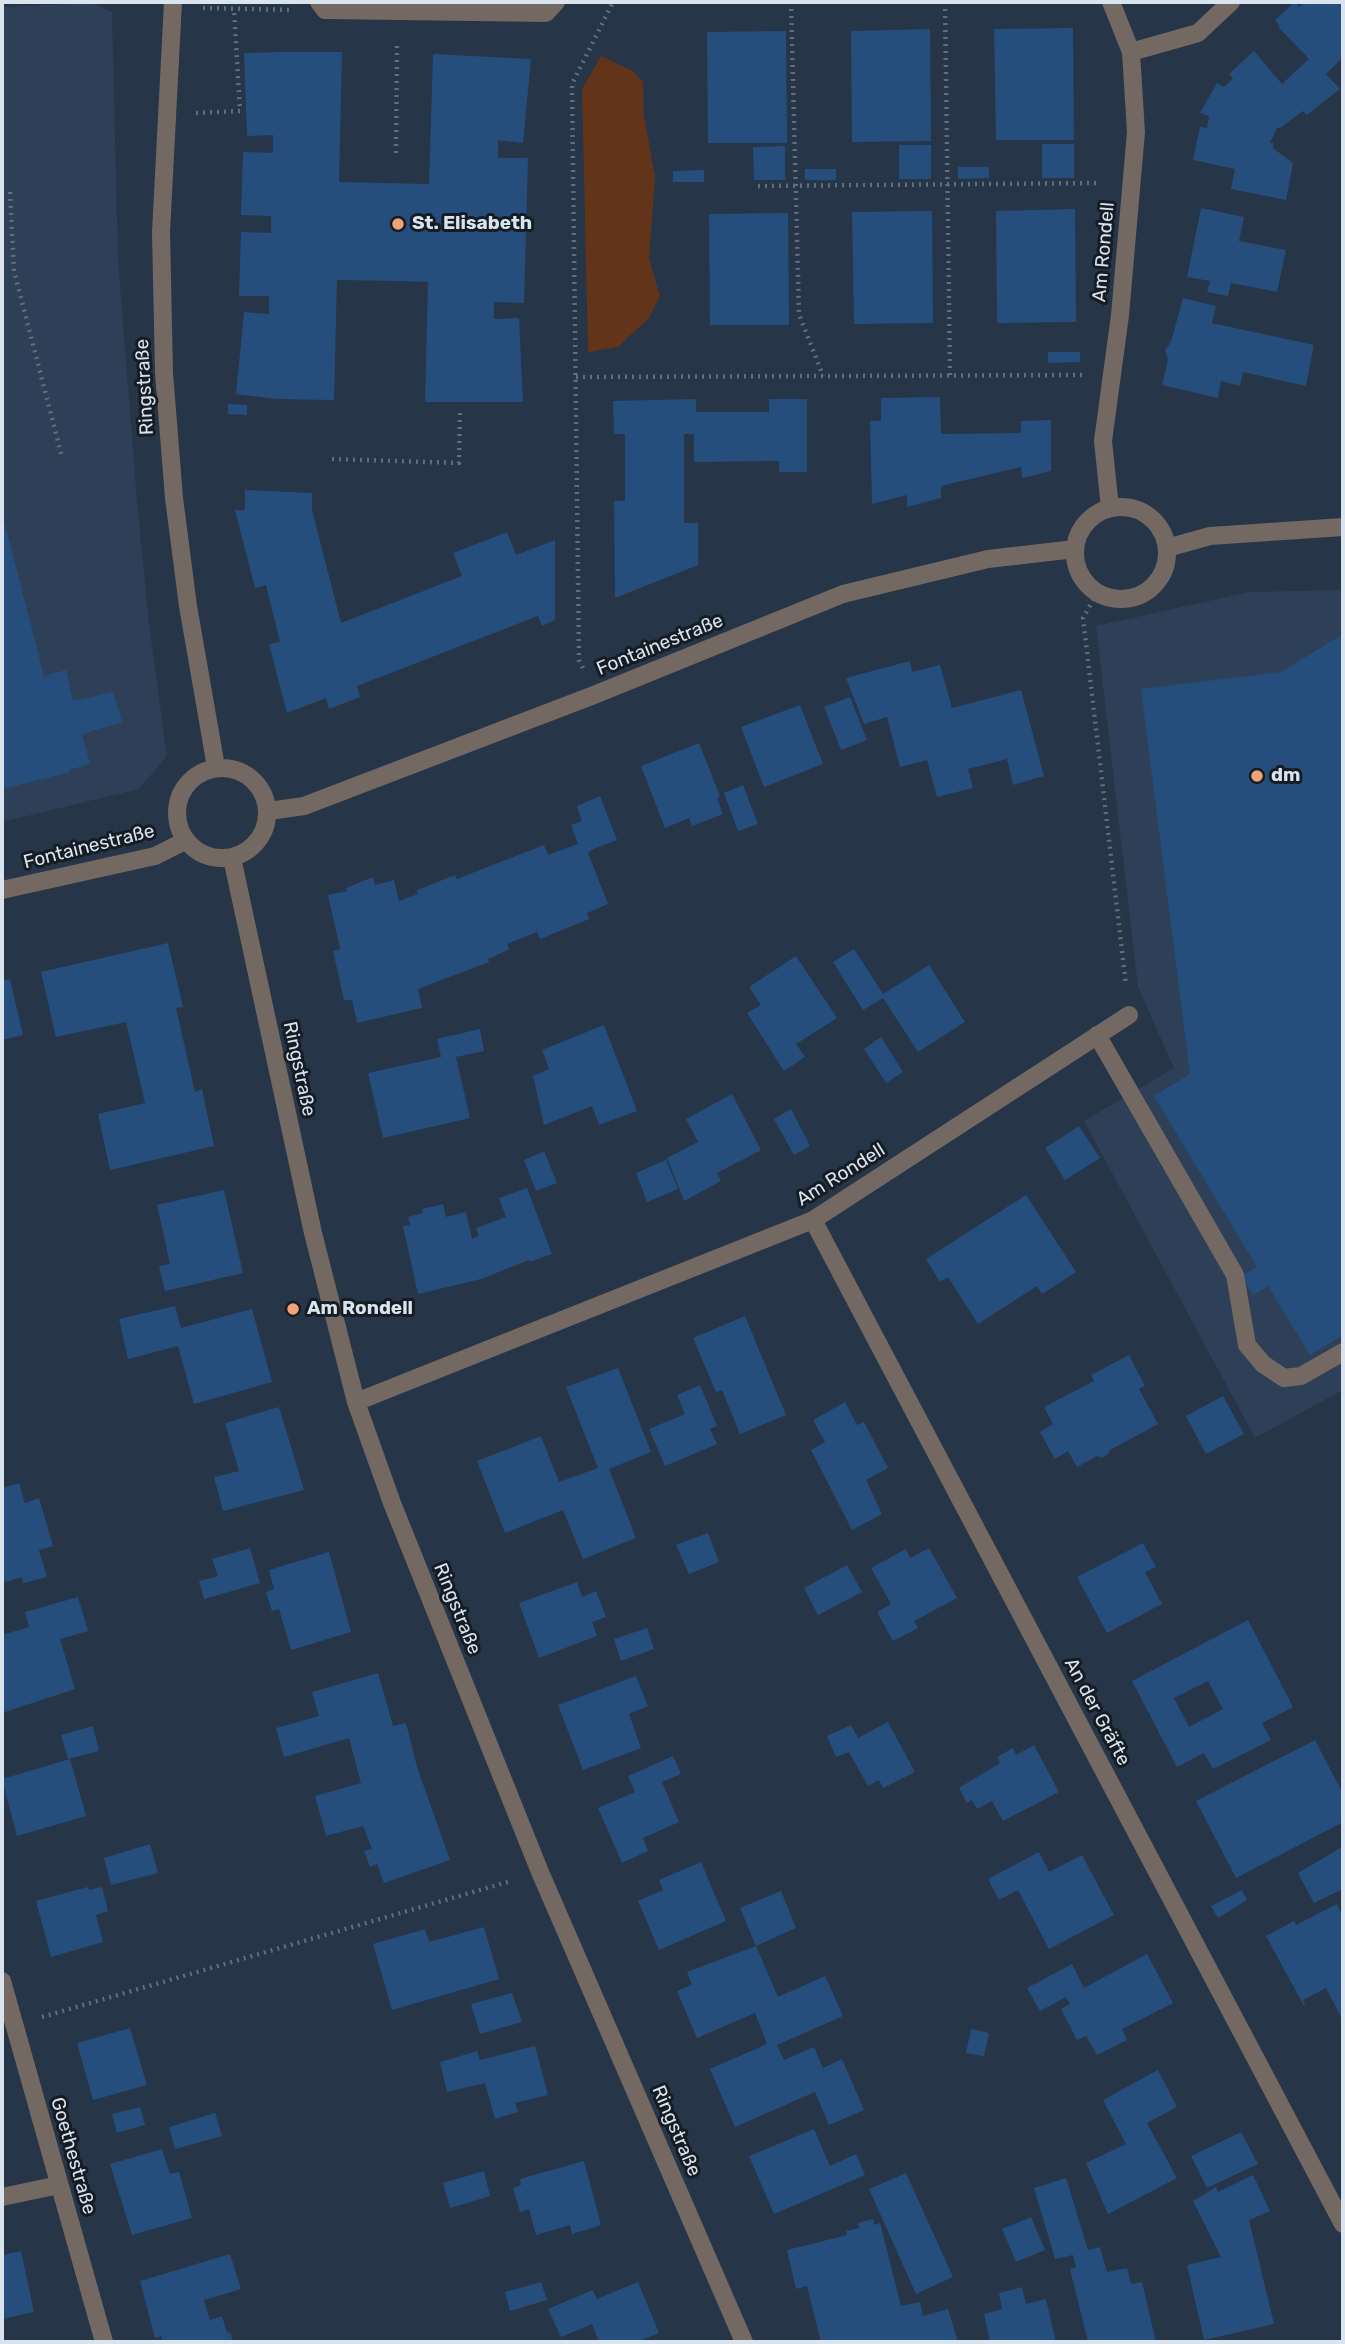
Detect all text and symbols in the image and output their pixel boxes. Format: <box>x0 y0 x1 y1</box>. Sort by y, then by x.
street label: Am Rondell <box>1088 201 1120 303</box>
place label: St. Elisabeth <box>412 213 532 235</box>
marker: St. Elisabeth <box>390 216 406 232</box>
street label: Ringstraße <box>131 338 159 436</box>
street label: Fontainestraße <box>593 609 727 681</box>
place label: dm <box>1271 765 1300 787</box>
marker: dm <box>1249 768 1265 784</box>
street label: Fontainestraße <box>21 820 157 874</box>
street label: Ringstraße <box>278 1019 320 1119</box>
street label: Am Rondell <box>792 1139 890 1211</box>
place label: Am Rondell <box>307 1298 413 1320</box>
marker: Am Rondell <box>285 1301 301 1317</box>
street label: Ringstraße <box>428 1560 486 1658</box>
street label: An der Gräfte <box>1059 1654 1135 1770</box>
street label: Ringstraße <box>647 2082 705 2180</box>
street label: Goethestraße <box>45 2095 101 2217</box>

